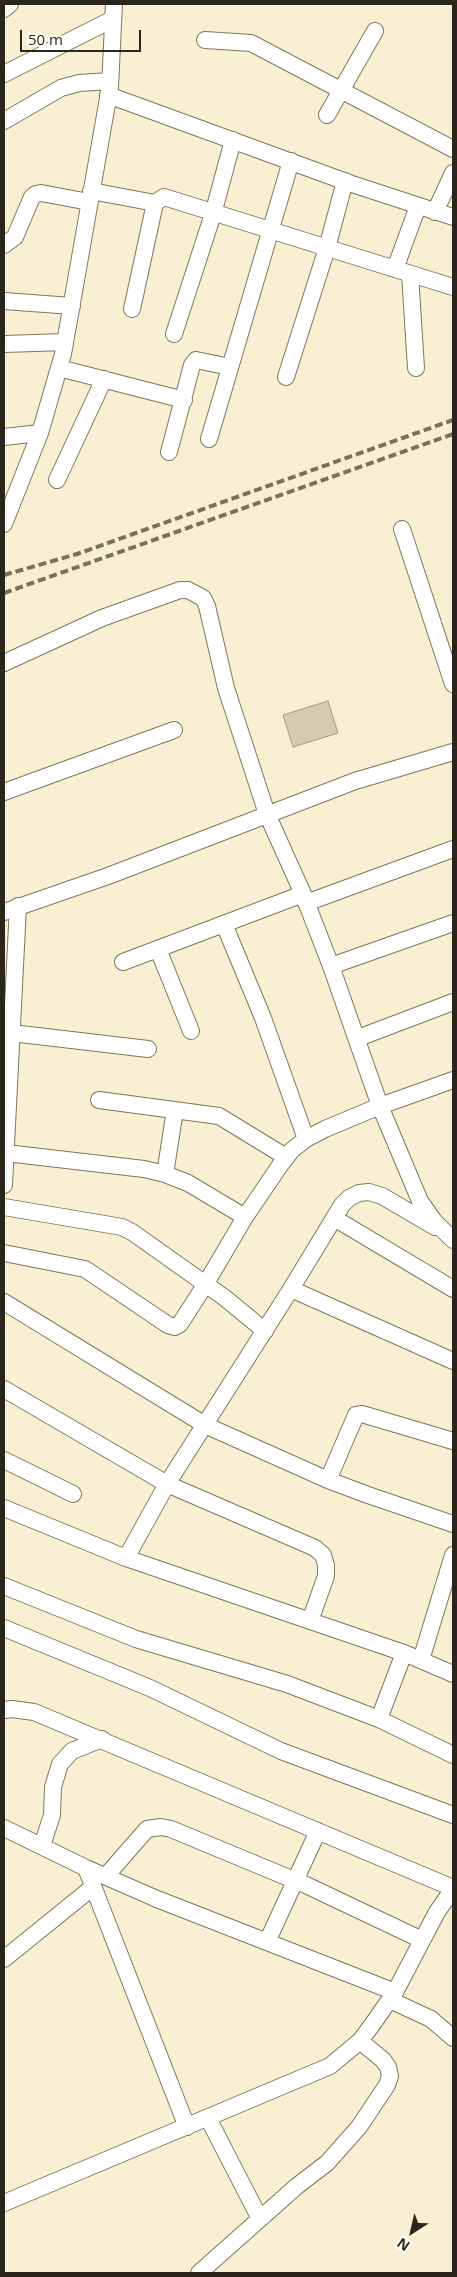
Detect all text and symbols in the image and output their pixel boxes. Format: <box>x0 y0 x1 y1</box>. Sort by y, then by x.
scale bar <box>22 20 144 52</box>
text: 50 m <box>28 29 63 49</box>
north arrow <box>387 2207 437 2257</box>
text: N <box>393 2234 413 2256</box>

